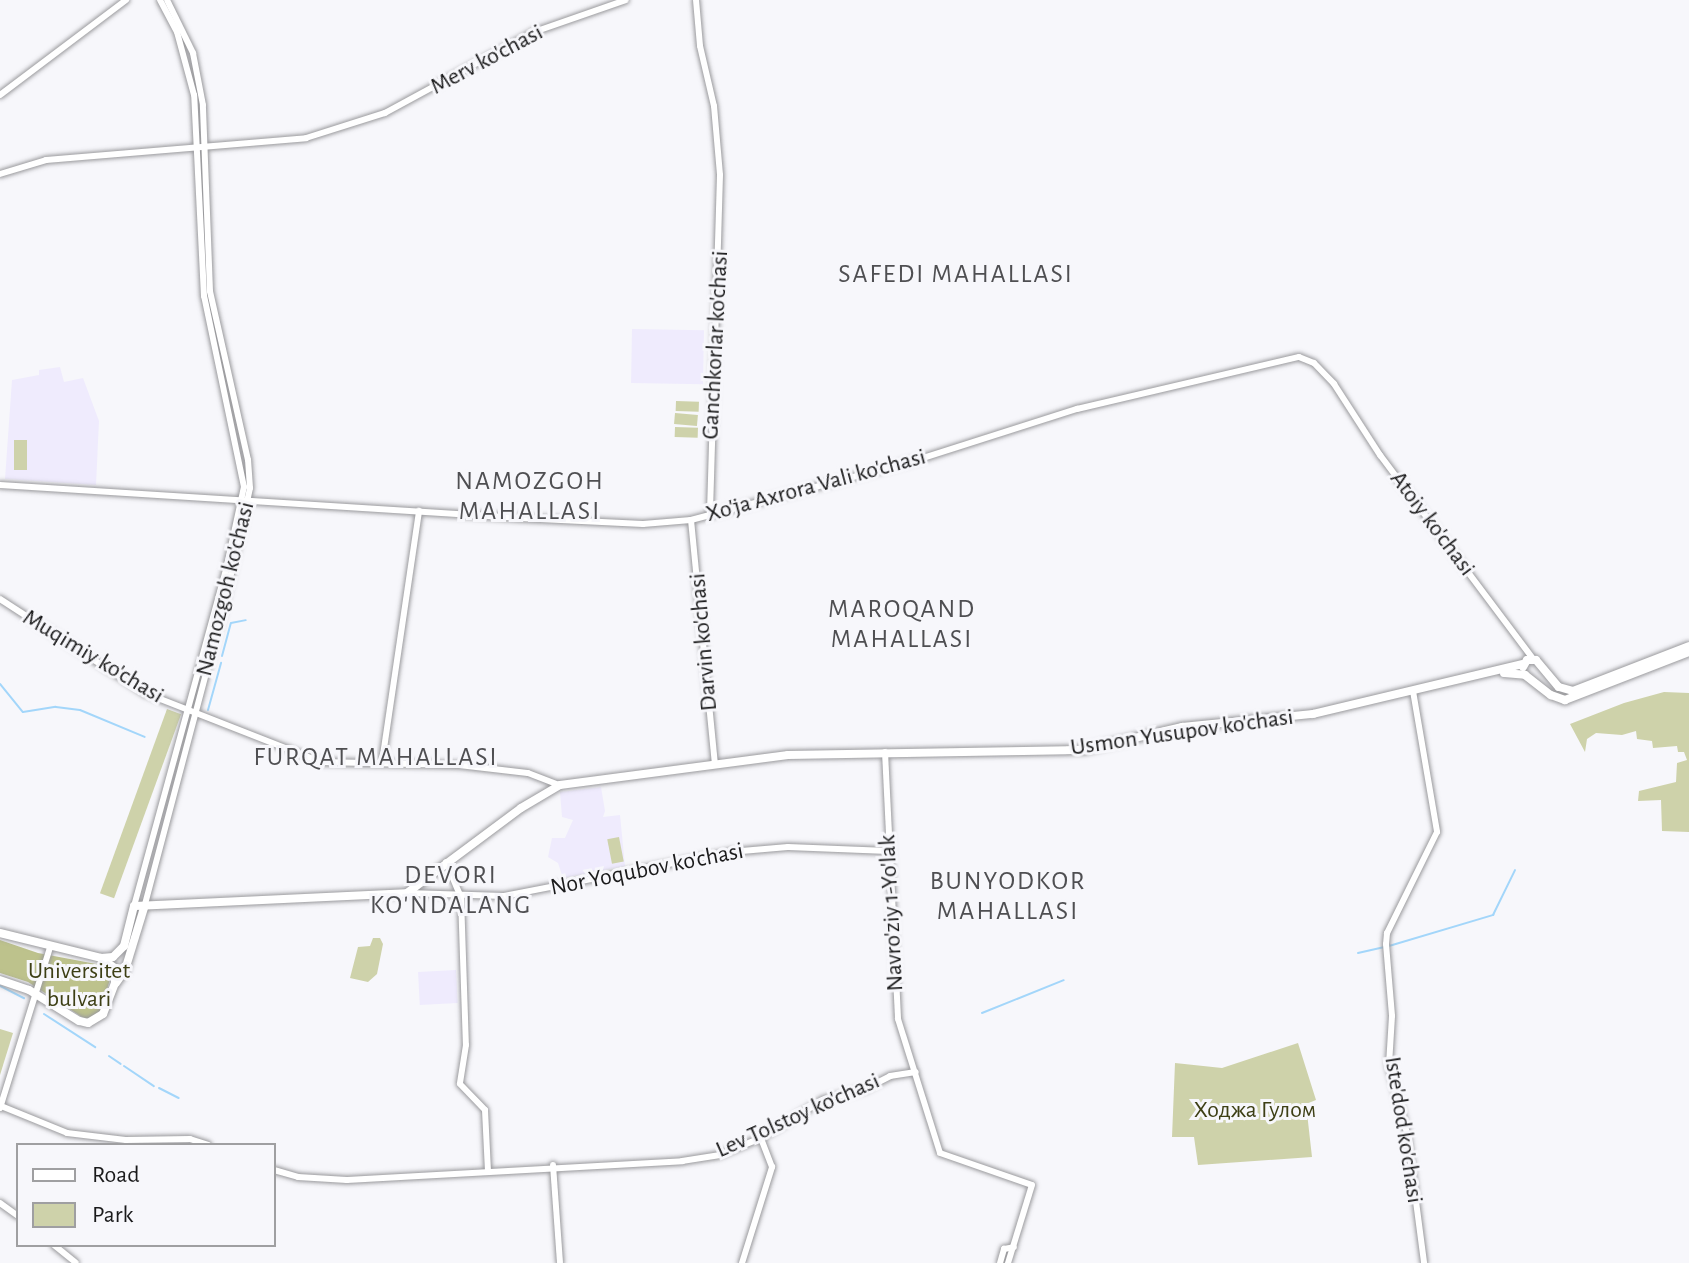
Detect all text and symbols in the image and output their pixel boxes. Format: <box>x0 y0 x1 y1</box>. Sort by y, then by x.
street label: Merv ko'chasi <box>426 18 548 102</box>
street label: Ganchkorlar ko'chasi <box>697 250 735 440</box>
district label: SAFEDI MAHALLASI <box>838 259 1074 291</box>
street label: Xo'ja Axrora Vali ko'chasi <box>703 443 929 529</box>
district label: NAMOZGOH MAHALLASI <box>455 466 605 528</box>
street label: Atoiy ko'chasi <box>1383 466 1481 582</box>
street label: Namozgoh ko'chasi <box>190 499 262 679</box>
street label: Darvin ko'chasi <box>684 572 724 712</box>
district label: MAROQAND MAHALLASI <box>828 594 976 656</box>
street label: Muqimiy ko'chasi <box>17 604 169 710</box>
street label: Usmon Yusupov ko'chasi <box>1069 703 1295 763</box>
district label: FURQAT MAHALLASI <box>254 742 498 774</box>
street label: Navro'ziy 1-Yo'lak <box>874 834 910 992</box>
street label: Nor Yoqubov ko'chasi <box>548 837 746 903</box>
district label: DEVORI KO'NDALANG <box>370 860 532 922</box>
district label: BUNYODKOR MAHALLASI <box>930 866 1086 928</box>
park label: Universitet bulvari <box>28 958 130 1014</box>
street label: Iste'dod ko'chasi <box>1377 1055 1429 1205</box>
street label: Lev Tolstoy ko'chasi <box>712 1067 884 1165</box>
park label: Ходжа Гулом <box>1194 1097 1316 1125</box>
legend <box>16 1143 276 1247</box>
text: Road <box>92 1163 140 1187</box>
text: Park <box>92 1203 133 1227</box>

